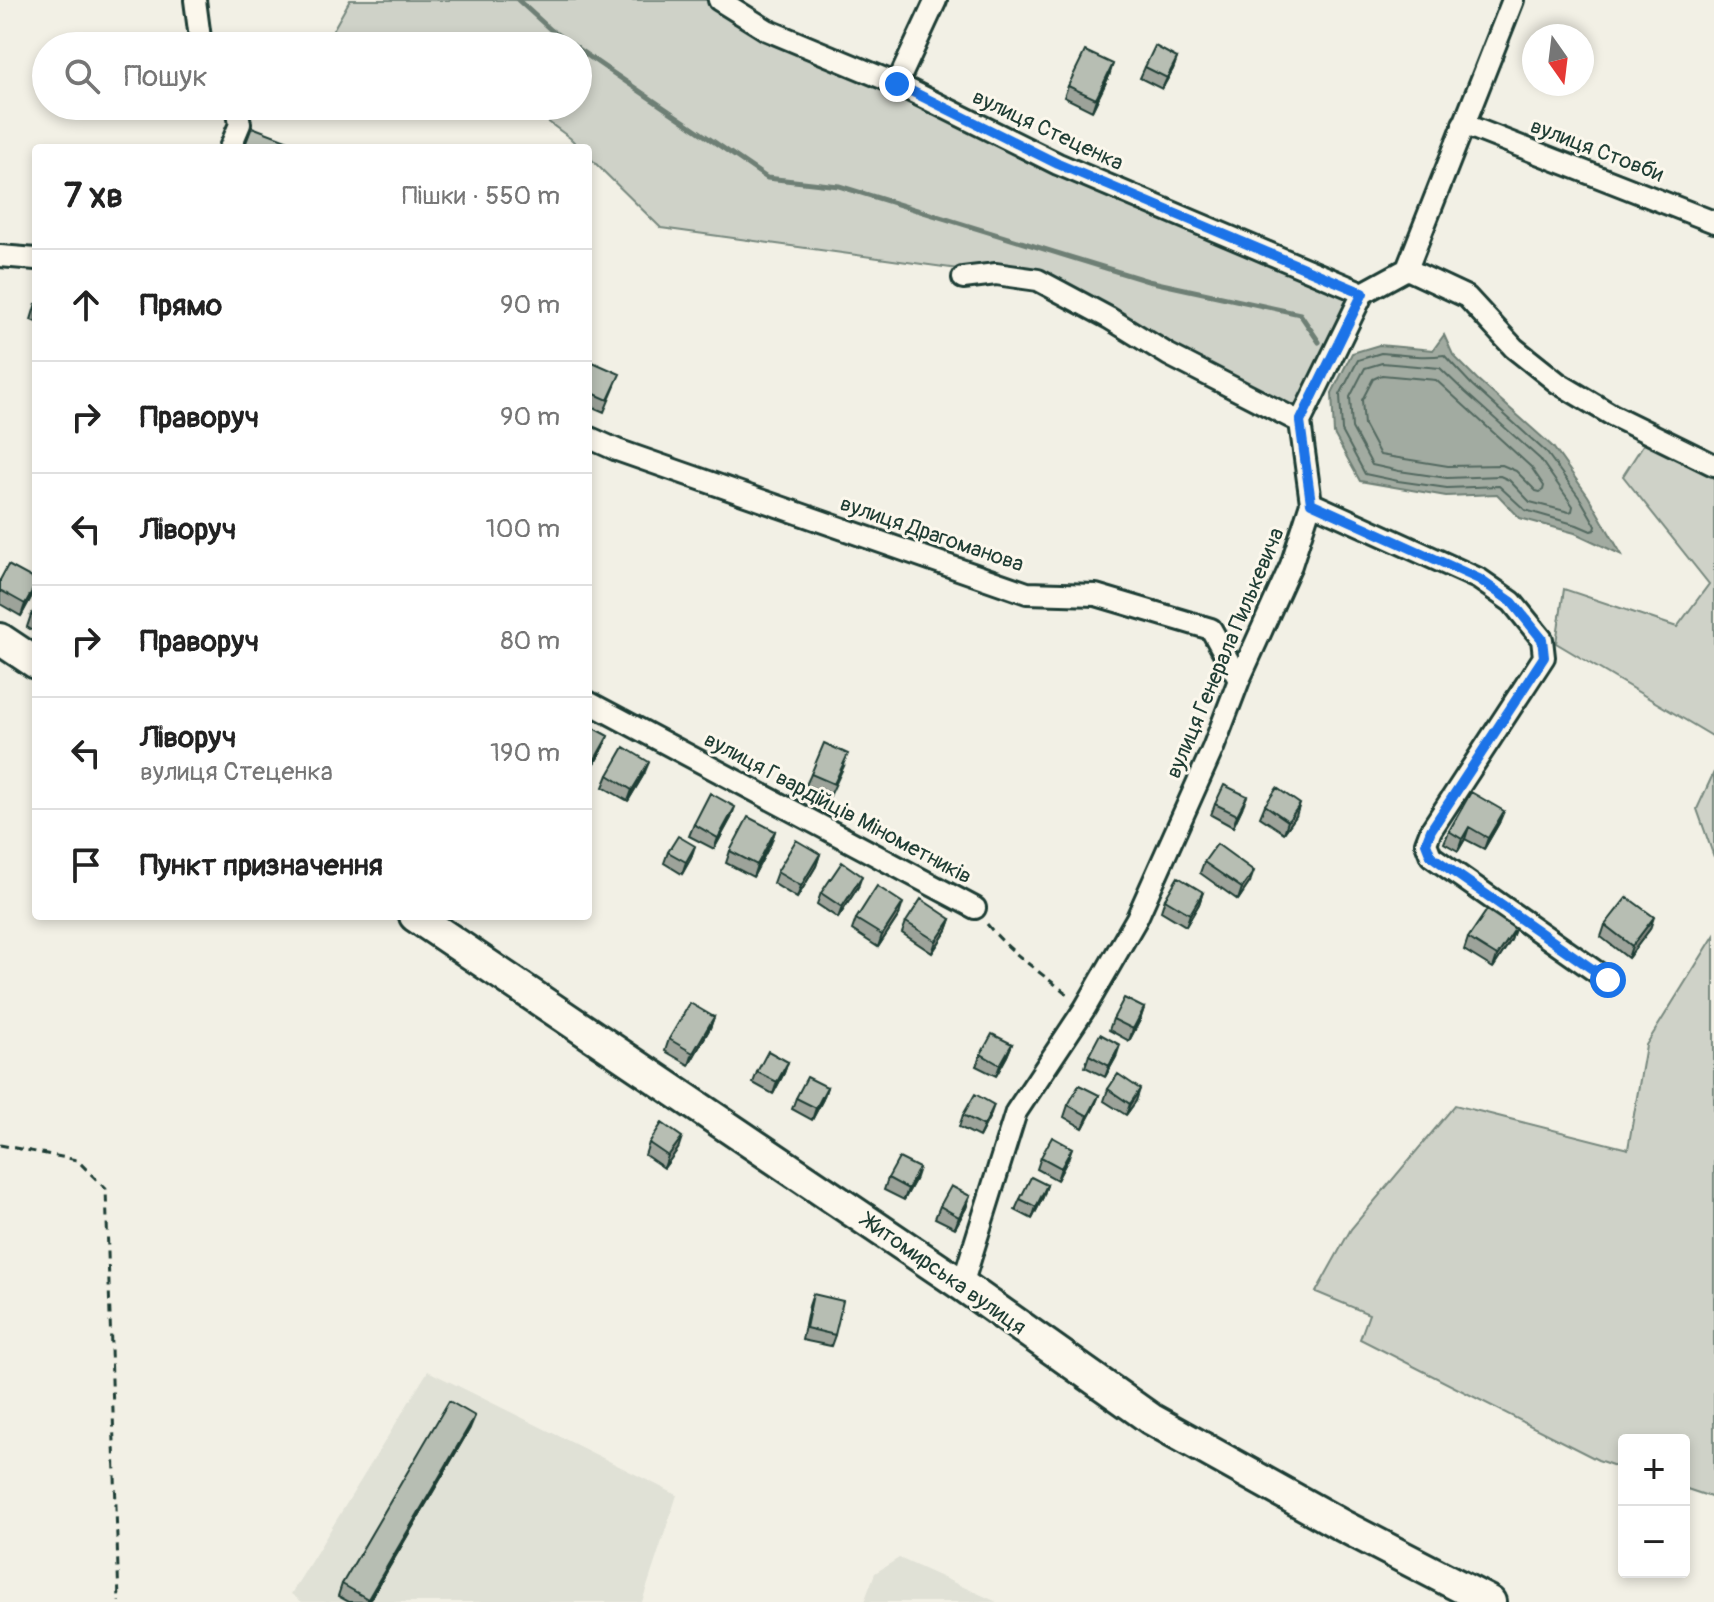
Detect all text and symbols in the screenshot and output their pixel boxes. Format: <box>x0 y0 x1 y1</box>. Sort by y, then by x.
north arrow <box>1522 24 1594 96</box>
search box <box>32 32 592 120</box>
icon: search <box>60 54 104 98</box>
text: Пошук <box>124 58 208 95</box>
route end <box>879 66 915 102</box>
street label: вулиця Стеценка <box>968 83 1128 177</box>
street label: вулиця Стовби <box>1527 112 1668 188</box>
text: 7 хв <box>64 175 123 218</box>
text: Пішки · 550 m <box>402 180 560 212</box>
icon: ahead <box>64 283 108 327</box>
text: Прямо <box>140 287 222 324</box>
text: 90 m <box>500 289 560 321</box>
icon: right <box>64 395 108 439</box>
text: Праворуч <box>140 399 259 436</box>
text: 90 m <box>500 401 560 433</box>
street label: вулиця Драгоманова <box>837 489 1027 579</box>
icon: left <box>64 507 108 551</box>
text: Ліворуч <box>140 511 236 548</box>
text: 100 m <box>486 513 560 545</box>
street label: вулиця Генерала Пилькевича <box>1159 523 1291 783</box>
icon: right <box>64 619 108 663</box>
text: Праворуч <box>140 623 259 660</box>
text: 80 m <box>500 625 560 657</box>
text: Ліворуч <box>140 719 236 756</box>
street label: вулиця Гвардійців Мінометників <box>699 725 977 891</box>
icon: left <box>64 731 108 775</box>
text: 190 m <box>490 737 560 769</box>
text: вулиця Стеценка <box>140 756 333 788</box>
icon: arrive <box>64 843 108 887</box>
text: Пункт призначення <box>140 847 383 884</box>
route start <box>1590 962 1626 998</box>
street label: Житомирська вулиця <box>854 1205 1031 1341</box>
map controls <box>1618 1434 1690 1578</box>
button: + <box>1618 1434 1690 1506</box>
button: − <box>1618 1506 1690 1578</box>

